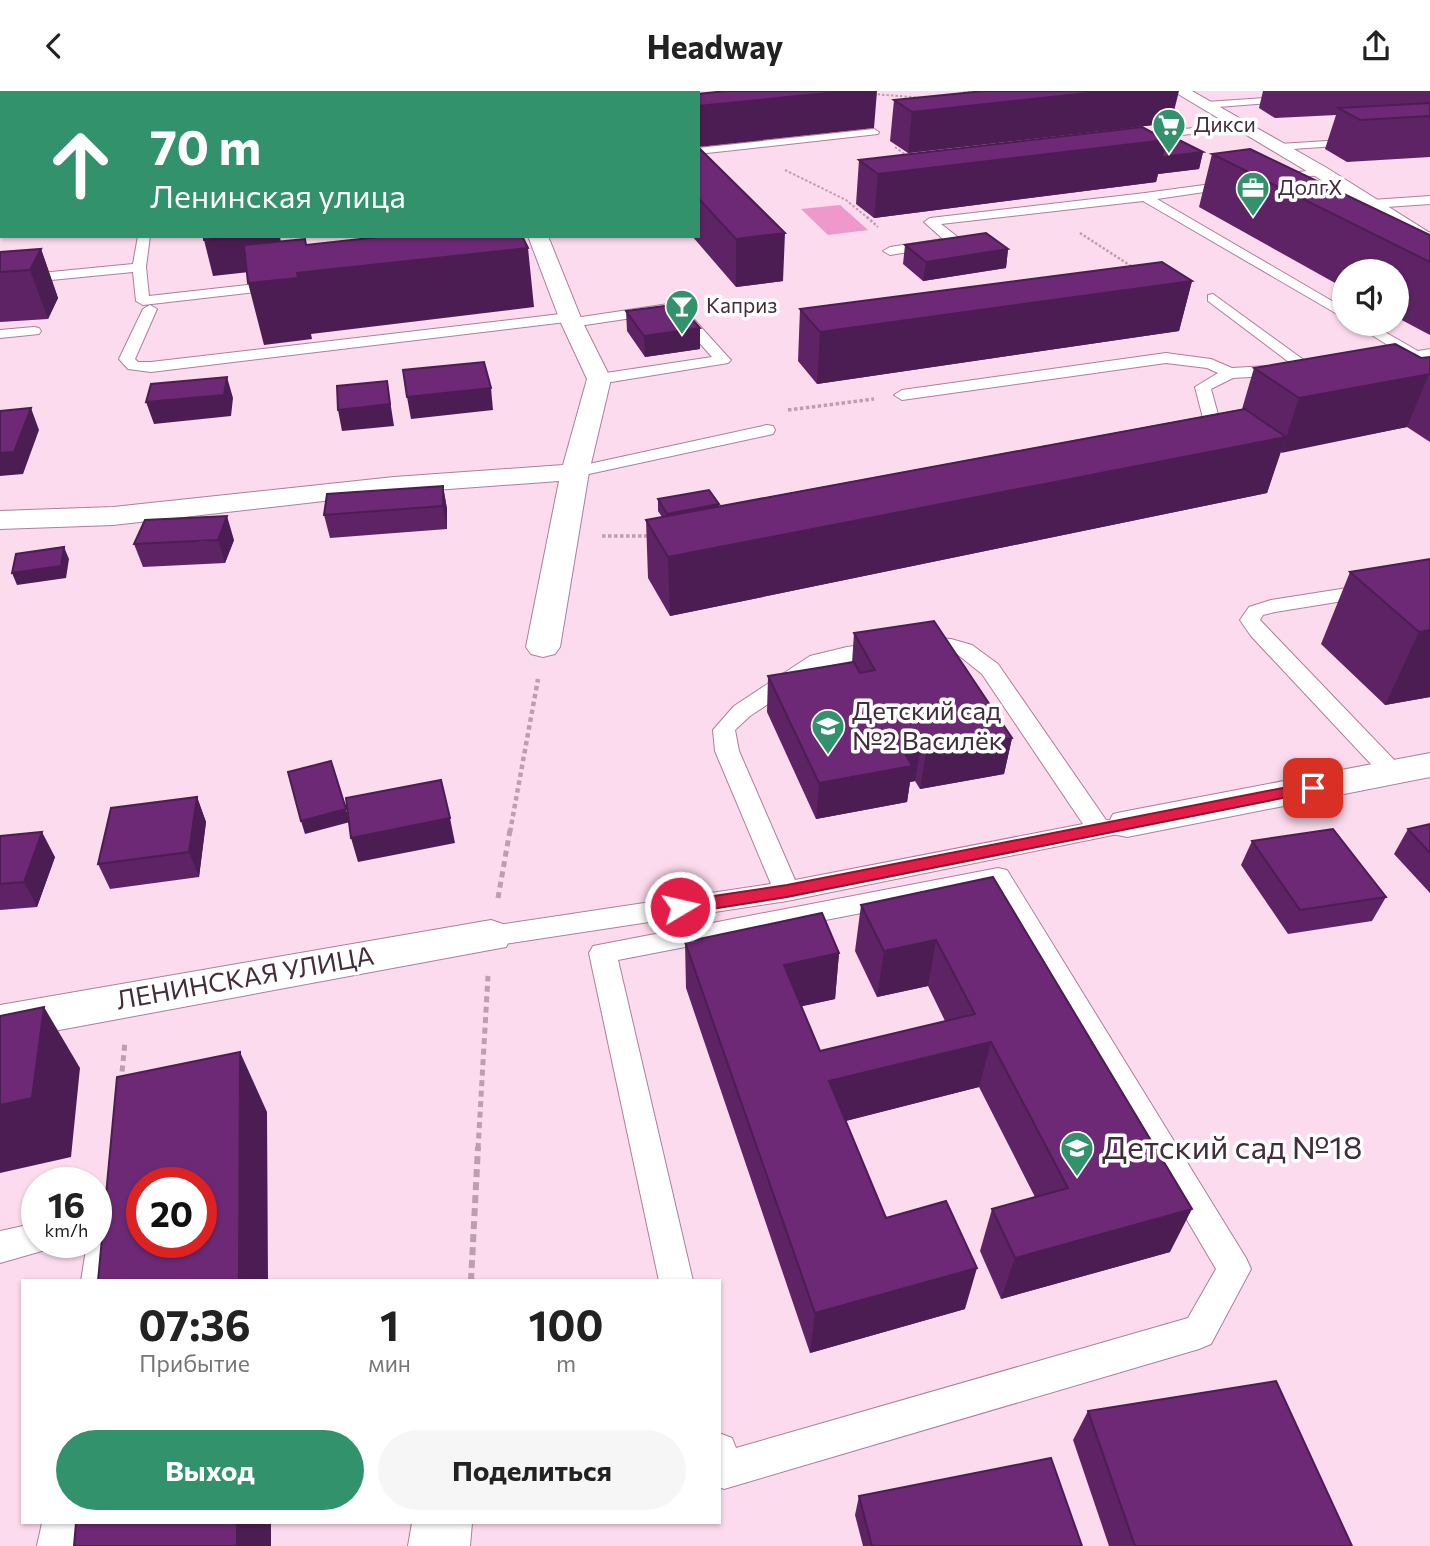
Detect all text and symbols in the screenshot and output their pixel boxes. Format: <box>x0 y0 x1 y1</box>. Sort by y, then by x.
text: Headway <box>647 26 783 66</box>
icon: back <box>35 27 73 65</box>
icon: share <box>1357 27 1395 65</box>
supermarket icon: Дикси <box>1150 106 1188 155</box>
place label: Дикси <box>1194 111 1256 136</box>
text: 70 m <box>150 115 261 175</box>
icon: ahead <box>35 119 126 210</box>
office icon: ДолгХ <box>1234 169 1272 218</box>
place label: ДолгХ <box>1278 174 1342 199</box>
text: Ленинская улица <box>150 175 406 215</box>
map controls <box>1332 259 1409 336</box>
button: sound <box>1332 259 1409 336</box>
bar icon: Каприз <box>663 287 701 336</box>
place label: Каприз <box>706 292 777 317</box>
place label: Детский сад №2 Василёк <box>852 694 1003 755</box>
school or university icon: Детский сад №2 Василёк <box>809 707 847 756</box>
pin <box>1283 758 1343 818</box>
icon: arrive <box>1294 769 1332 807</box>
position arrow <box>643 870 717 944</box>
street label: ЛЕНИНСКАЯ УЛИЦА <box>113 939 376 1014</box>
place label: Детский сад №18 <box>1102 1126 1362 1166</box>
school or university icon: Детский сад №18 <box>1058 1129 1096 1178</box>
speed limit sign: 20 <box>126 1167 217 1258</box>
text: 16 <box>48 1182 85 1225</box>
text: km/h <box>45 1219 88 1241</box>
text: 07:36 <box>139 1298 251 1350</box>
text: 1 <box>380 1298 399 1350</box>
text: 100 <box>529 1298 603 1350</box>
text: Прибытие <box>139 1349 250 1377</box>
text: мин <box>368 1349 411 1377</box>
text: m <box>556 1349 576 1377</box>
button: Выход <box>56 1430 364 1510</box>
button: Поделиться <box>378 1430 686 1510</box>

